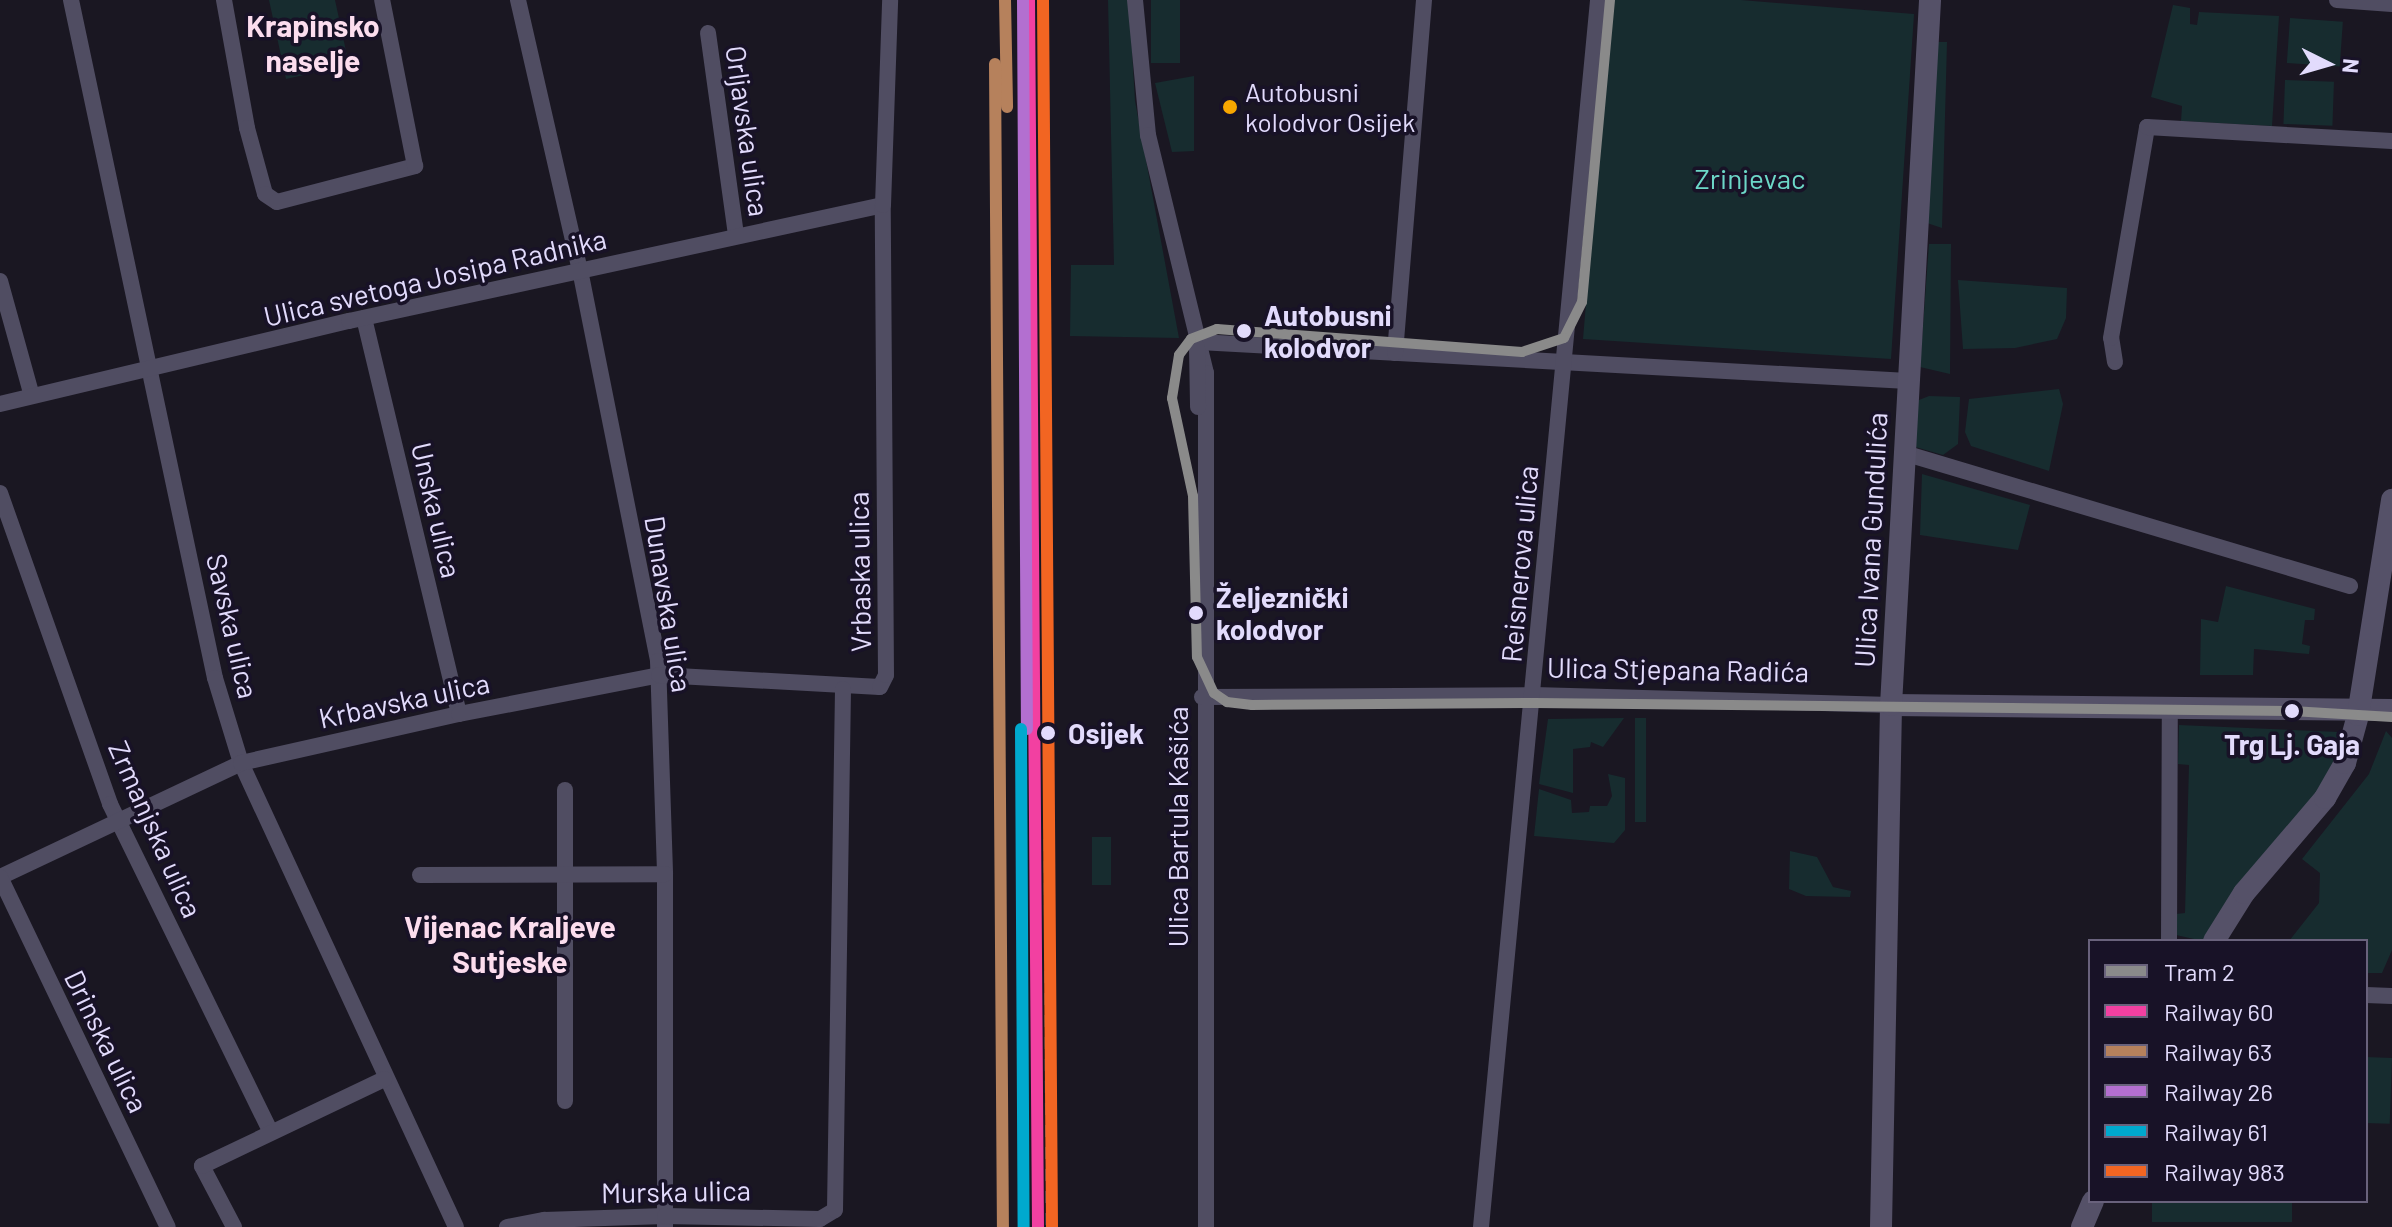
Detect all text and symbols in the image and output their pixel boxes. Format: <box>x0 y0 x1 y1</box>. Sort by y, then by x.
district label: Krapinsko naselje <box>246 7 380 78</box>
north arrow <box>2288 24 2368 104</box>
street label: Orljavska ulica <box>719 43 777 219</box>
text: N <box>2338 58 2365 75</box>
place label: Autobusni kolodvor Osijek <box>1245 76 1415 138</box>
marker: Autobusni kolodvor Osijek <box>1222 99 1238 115</box>
park label: Zrinjevac <box>1694 161 1806 195</box>
street label: Ulica svetoga Josipa Radnika <box>260 221 610 333</box>
place label: Autobusni kolodvor <box>1264 298 1392 364</box>
marker: Autobusni kolodvor <box>1231 318 1257 344</box>
street label: Ulica Ivana Gundulića <box>1847 412 1893 668</box>
street label: Unska ulica <box>405 439 469 581</box>
street label: Reisnerova ulica <box>1494 464 1544 664</box>
street label: Vrbaska ulica <box>841 491 877 653</box>
street label: Dunavska ulica <box>638 513 700 695</box>
street label: Savska ulica <box>200 550 266 702</box>
place label: Željeznički kolodvor <box>1216 580 1349 646</box>
marker: Željeznički kolodvor <box>1183 600 1209 626</box>
street label: Ulica Stjepana Radića <box>1547 650 1809 688</box>
street label: Krbavska ulica <box>316 666 492 734</box>
marker: Trg Lj. Gaja <box>2279 698 2305 724</box>
street label: Ulica Bartula Kašića <box>1160 707 1194 947</box>
place label: Osijek <box>1068 716 1144 750</box>
marker: Osijek <box>1035 720 1061 746</box>
place label: Trg Lj. Gaja <box>2224 727 2360 761</box>
street label: Zrmanjska ulica <box>102 736 210 922</box>
district label: Vijenac Kraljeve Sutjeske <box>404 908 616 978</box>
legend <box>2088 939 2368 1203</box>
text: Tram 2 <box>2164 957 2235 986</box>
street label: Drinska ulica <box>58 964 156 1118</box>
text: Railway 60 <box>2164 997 2274 1026</box>
text: Railway 63 <box>2164 1037 2272 1066</box>
text: Railway 26 <box>2164 1077 2273 1106</box>
text: Railway 61 <box>2164 1117 2268 1146</box>
text: Railway 983 <box>2164 1157 2285 1186</box>
street label: Murska ulica <box>601 1173 751 1209</box>

